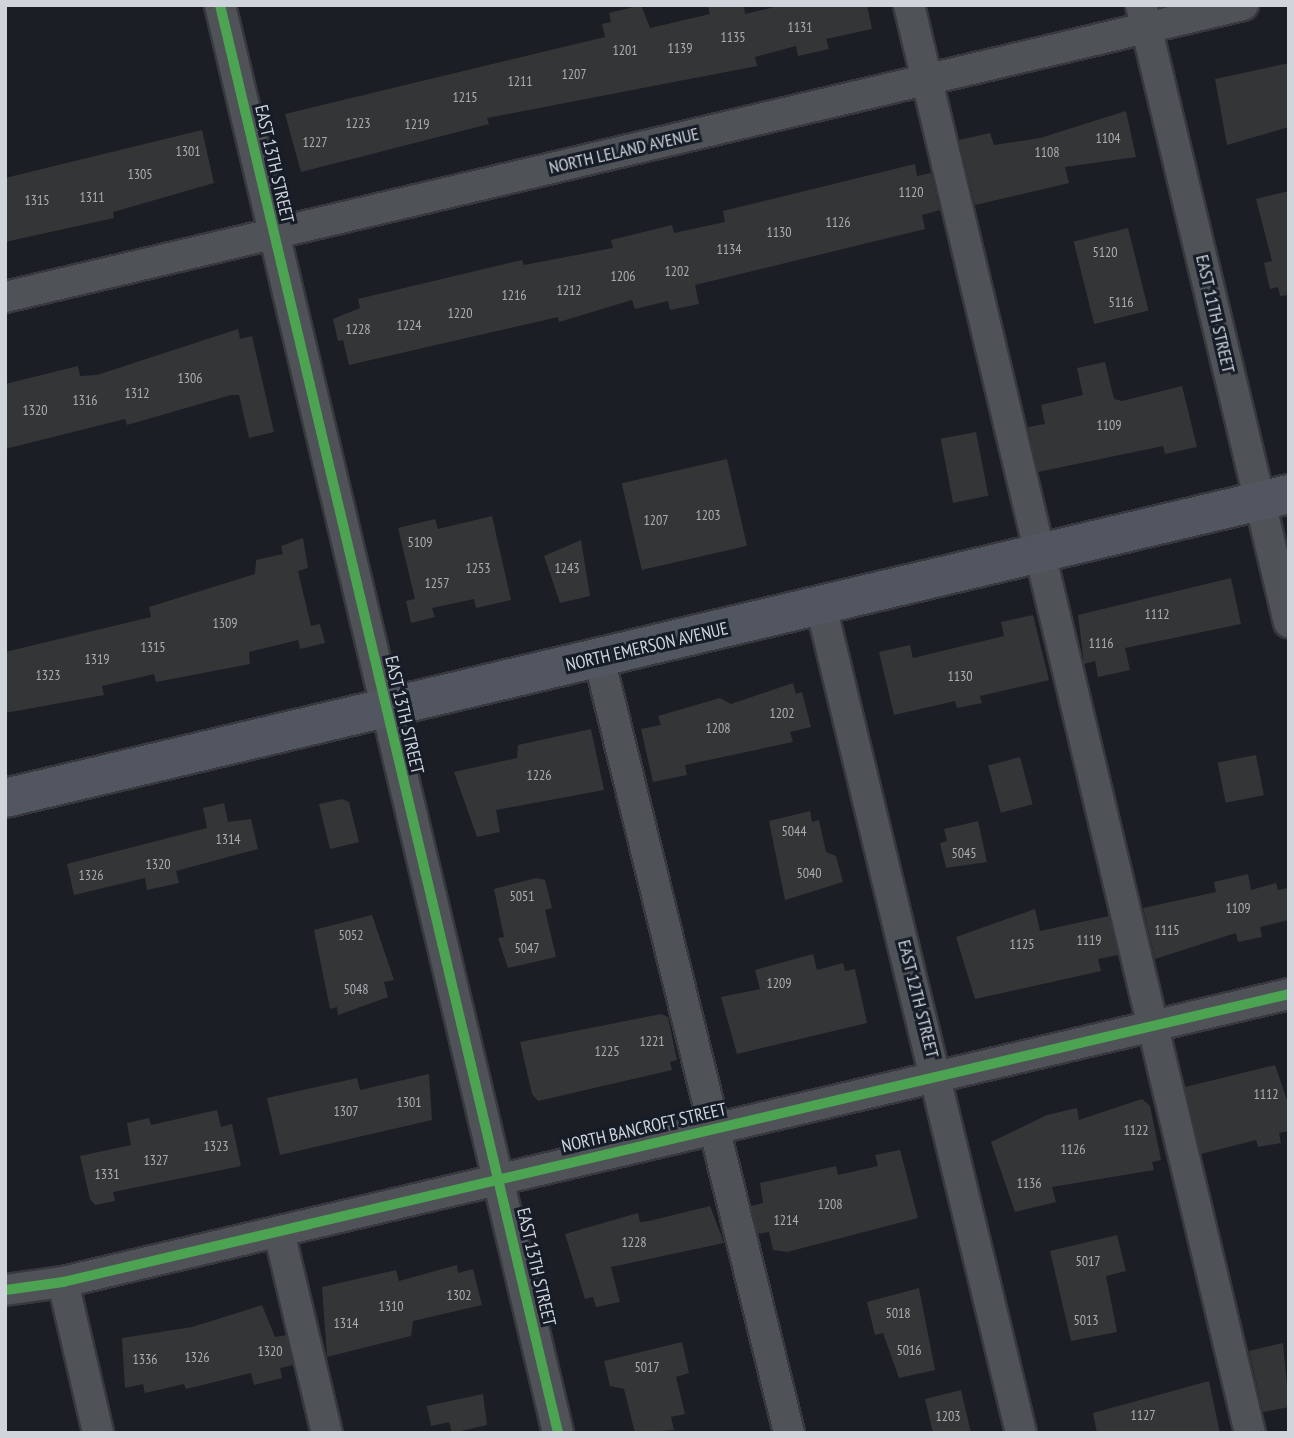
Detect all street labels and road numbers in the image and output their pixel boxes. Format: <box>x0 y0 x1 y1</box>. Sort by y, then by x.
street label: EAST 13TH STREET <box>250 102 298 226</box>
street label: NORTH LELAND AVENUE <box>547 123 701 179</box>
street label: EAST 11TH STREET <box>1191 252 1239 376</box>
street label: NORTH EMERSON AVENUE <box>564 618 730 676</box>
street label: EAST 13TH STREET <box>380 653 428 777</box>
street label: EAST 12TH STREET <box>893 937 943 1061</box>
street label: NORTH BANCROFT STREET <box>559 1098 729 1158</box>
street label: EAST 13TH STREET <box>512 1205 560 1329</box>

